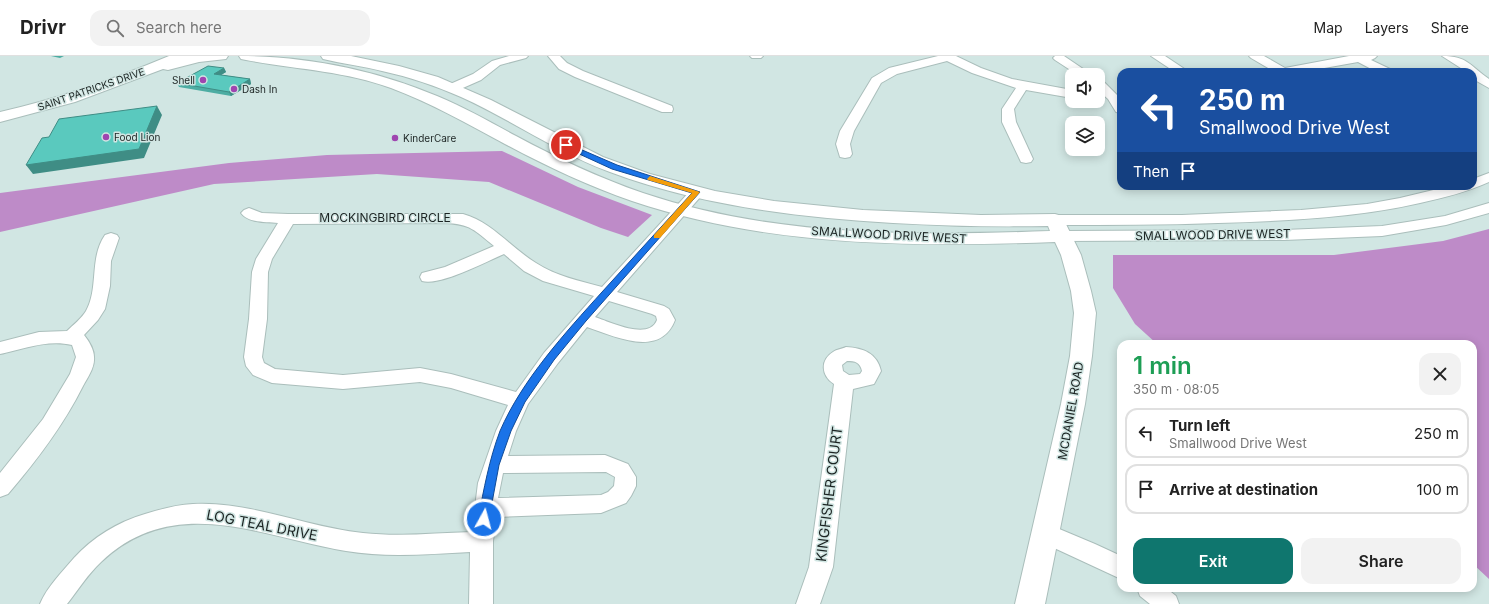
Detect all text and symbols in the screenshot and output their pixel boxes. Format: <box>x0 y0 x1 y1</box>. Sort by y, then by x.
search box <box>90 10 370 46</box>
text: Drivr <box>20 16 66 39</box>
icon: search <box>104 17 126 39</box>
text: Search here <box>136 18 222 37</box>
text: Map <box>1314 19 1343 36</box>
text: Layers <box>1365 19 1409 36</box>
text: Share <box>1431 19 1469 36</box>
street label: SAINT PATRICKS DRIVE <box>36 65 146 113</box>
map controls <box>1065 68 1105 156</box>
button: sound <box>1065 68 1105 108</box>
place label: Shell <box>172 74 195 86</box>
marker: Shell <box>198 75 208 85</box>
place label: Dash In <box>242 83 278 95</box>
text: 250 m <box>1199 83 1286 117</box>
marker: Dash In <box>229 84 239 94</box>
icon: left <box>1133 84 1185 136</box>
button: layers <box>1065 116 1105 156</box>
text: Smallwood Drive West <box>1199 117 1390 138</box>
pin <box>549 128 583 162</box>
place label: Food Lion <box>114 131 161 143</box>
marker: Food Lion <box>101 132 111 142</box>
place label: KinderCare <box>403 132 456 144</box>
marker: KinderCare <box>390 133 400 143</box>
icon: arrive <box>555 134 577 156</box>
icon: arrive <box>1177 160 1199 182</box>
text: Then <box>1133 162 1169 181</box>
street label: MOCKINGBIRD CIRCLE <box>319 210 451 225</box>
street label: SMALLWOOD DRIVE WEST <box>811 223 967 246</box>
street label: SMALLWOOD DRIVE WEST <box>1135 226 1291 243</box>
text: 1 min <box>1133 351 1192 380</box>
button: close <box>1419 353 1461 395</box>
street label: MCDANIEL ROAD <box>1055 361 1087 461</box>
text: 350 m · 08:05 <box>1133 381 1219 397</box>
text: Turn left <box>1169 416 1230 435</box>
icon: left <box>1135 422 1157 444</box>
text: 250 m <box>1414 424 1459 443</box>
street label: KINGFISHER COURT <box>812 425 845 563</box>
text: Smallwood Drive West <box>1169 435 1307 451</box>
icon: arrive <box>1135 478 1157 500</box>
text: Arrive at destination <box>1169 480 1318 499</box>
text: 100 m <box>1417 480 1459 499</box>
position arrow <box>463 498 505 540</box>
street label: LOG TEAL DRIVE <box>205 505 319 544</box>
button: Exit <box>1133 538 1293 584</box>
button: Share <box>1301 538 1461 584</box>

